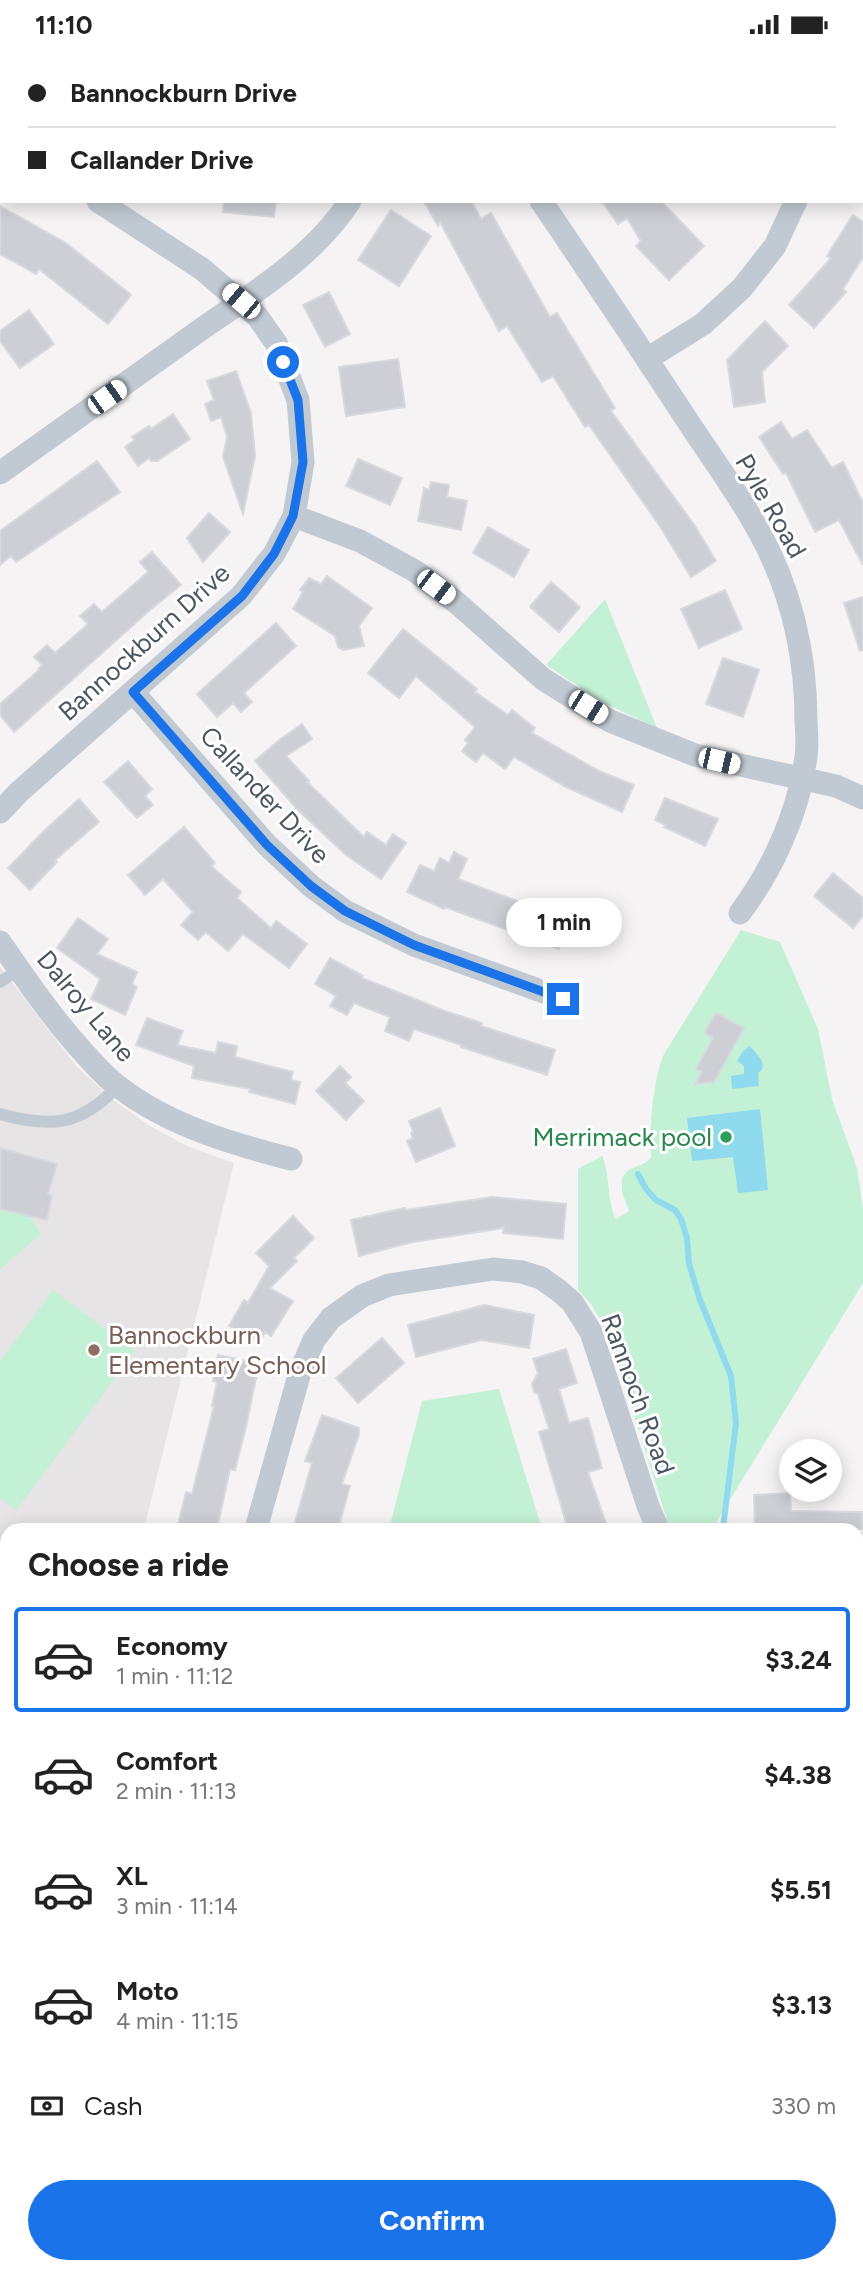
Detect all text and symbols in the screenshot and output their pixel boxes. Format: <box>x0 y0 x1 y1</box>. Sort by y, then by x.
text: 11:10 <box>35 9 93 41</box>
text: Bannockburn Drive <box>70 77 297 109</box>
text: Callander Drive <box>70 144 253 176</box>
car <box>219 279 264 323</box>
route start <box>267 346 299 378</box>
car <box>84 376 131 418</box>
street label: Pyle Road <box>728 448 814 564</box>
street label: Bannockburn Drive <box>52 557 236 727</box>
car <box>413 566 460 608</box>
car <box>565 687 612 727</box>
street label: Callander Drive <box>193 720 337 870</box>
car <box>697 746 742 776</box>
callout: 1 min <box>505 897 621 947</box>
text: 1 min <box>537 908 591 936</box>
street label: Dalroy Lane <box>30 944 142 1068</box>
route end <box>547 983 579 1015</box>
place label: Merrimack pool <box>532 1121 712 1153</box>
marker: Merrimack pool <box>718 1129 734 1145</box>
street label: Rannoch Road <box>594 1309 682 1479</box>
place label: Bannockburn Elementary School <box>108 1319 326 1381</box>
marker: Bannockburn Elementary School <box>86 1342 102 1358</box>
map controls <box>779 1439 842 1502</box>
button: layers <box>779 1439 842 1502</box>
text: Choose a ride <box>28 1546 229 1584</box>
icon: car <box>32 1628 95 1691</box>
text: Economy <box>116 1630 228 1662</box>
text: $3.24 <box>765 1644 832 1676</box>
text: 1 min · 11:12 <box>116 1662 233 1690</box>
icon: car <box>32 1743 95 1806</box>
text: Comfort <box>116 1745 218 1777</box>
text: $4.38 <box>764 1759 832 1791</box>
text: 2 min · 11:13 <box>116 1777 236 1805</box>
icon: car <box>32 1858 95 1921</box>
text: XL <box>116 1860 148 1892</box>
text: $5.51 <box>770 1874 832 1906</box>
text: 3 min · 11:14 <box>116 1892 238 1920</box>
icon: car <box>32 1973 95 2036</box>
text: Moto <box>116 1975 179 2007</box>
text: $3.13 <box>771 1989 832 2021</box>
text: 4 min · 11:15 <box>116 2007 238 2035</box>
icon: cash <box>28 2087 66 2125</box>
text: Cash <box>84 2090 143 2122</box>
text: 330 m <box>771 2092 836 2120</box>
button: Confirm <box>28 2180 836 2260</box>

